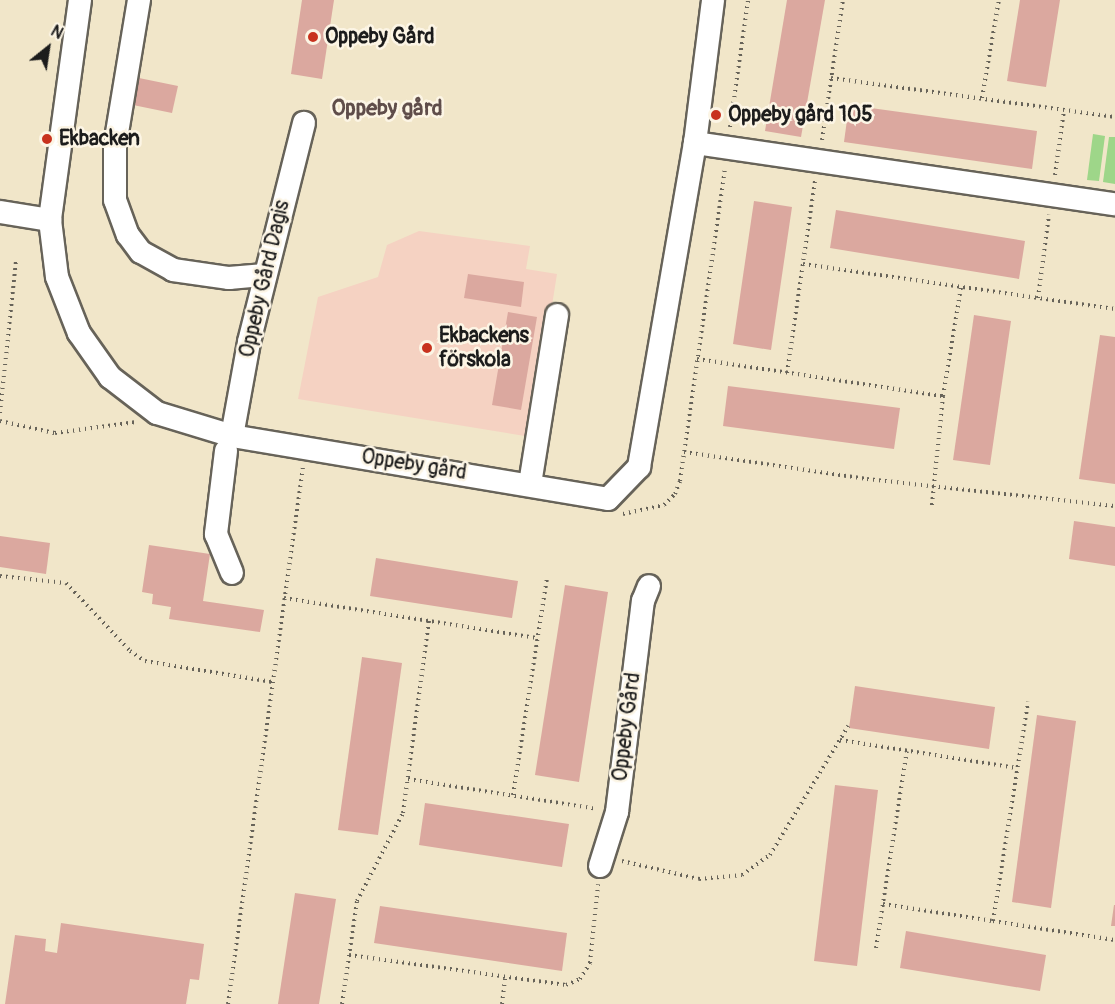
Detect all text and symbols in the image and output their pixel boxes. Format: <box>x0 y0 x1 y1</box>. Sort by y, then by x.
north arrow <box>18 18 78 78</box>
text: N <box>47 21 67 44</box>
place label: Oppeby Gård <box>325 24 434 50</box>
marker: Oppeby Gård <box>306 30 320 44</box>
district label: Oppeby gård <box>331 96 443 122</box>
place label: Oppeby gård 105 <box>728 102 873 128</box>
marker: Oppeby gård 105 <box>709 108 723 122</box>
place label: Ekbacken <box>59 126 140 152</box>
marker: Ekbacken <box>40 132 54 146</box>
street label: Oppeby Gård Dagis <box>235 198 295 360</box>
place label: Ekbackens förskola <box>439 323 529 373</box>
marker: Ekbackens förskola <box>420 341 434 355</box>
street label: Oppeby gård <box>360 444 468 486</box>
street label: Oppeby Gård <box>608 671 646 783</box>

